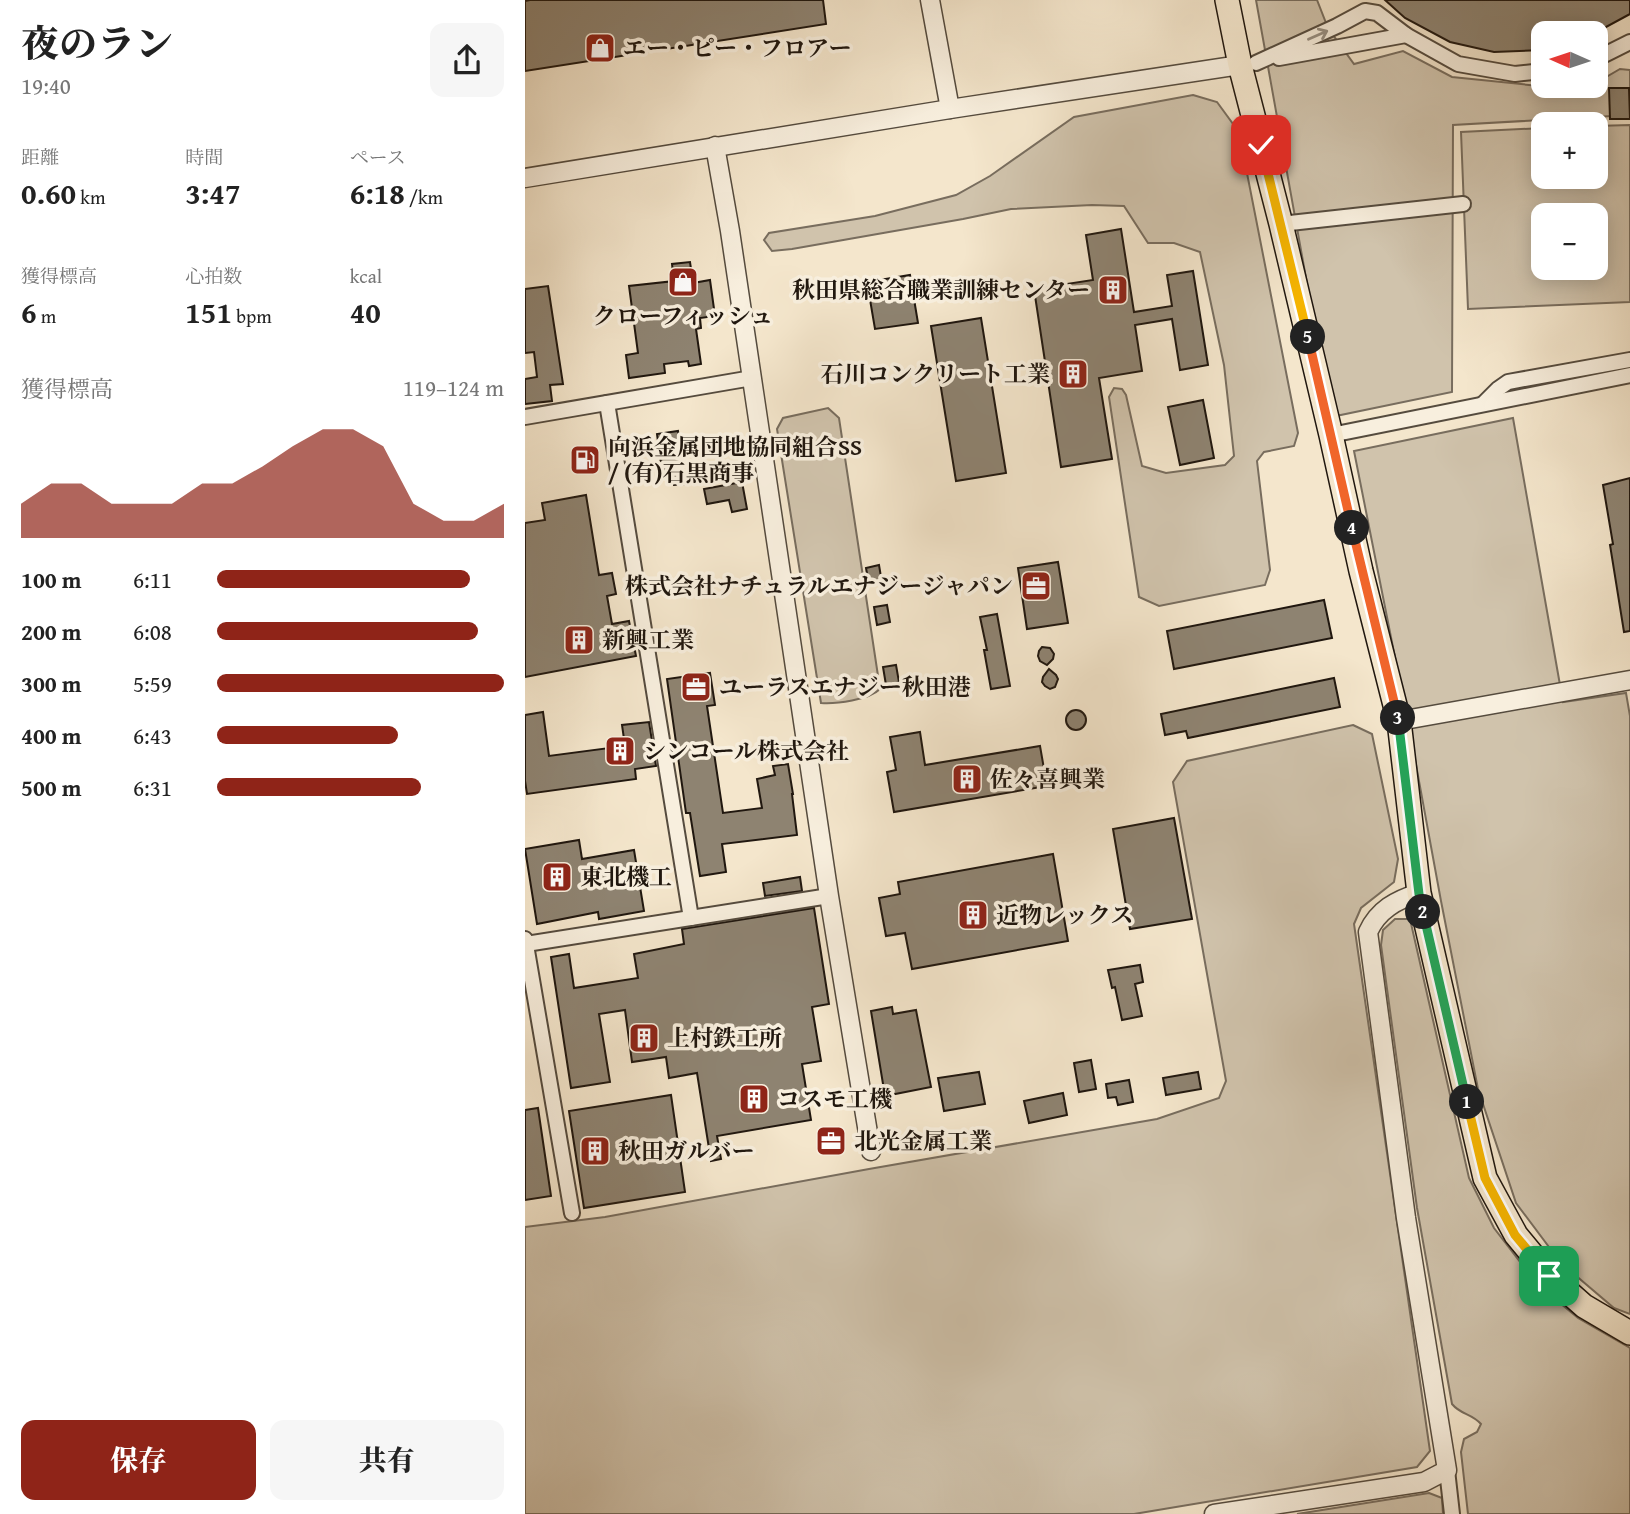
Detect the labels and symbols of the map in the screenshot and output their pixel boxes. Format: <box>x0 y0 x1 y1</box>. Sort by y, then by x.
north arrow <box>1531 21 1608 98</box>
one-way arrow <box>1307 28 1328 41</box>
shop icon: エー・ピー・フロアー <box>583 31 617 65</box>
place label: エー・ピー・フロアー <box>623 31 851 64</box>
pin <box>1231 115 1291 175</box>
shop icon: クローフィッシュ <box>666 265 700 299</box>
place label: 秋田県総合職業訓練センター <box>792 273 1090 306</box>
building icon: 秋田県総合職業訓練センター <box>1096 273 1130 307</box>
place label: クローフィッシュ <box>593 299 773 332</box>
pin: 5 <box>1291 320 1325 354</box>
place label: 石川コンクリート工業 <box>820 357 1050 390</box>
building icon: 石川コンクリート工業 <box>1056 357 1090 391</box>
place label: 向浜金属団地協同組合SS / (有)石黒商事 <box>608 430 862 489</box>
fuel station icon: 向浜金属団地協同組合SS / (有)石黒商事 <box>568 443 602 477</box>
pin: 4 <box>1335 510 1369 546</box>
place label: 株式会社ナチュラルエナジージャパン <box>625 569 1013 602</box>
office icon: 株式会社ナチュラルエナジージャパン <box>1019 569 1053 603</box>
building icon: 新興工業 <box>562 623 596 657</box>
place label: 新興工業 <box>602 623 694 656</box>
office icon: ユーラスエナジー秋田港 <box>679 670 713 704</box>
place label: ユーラスエナジー秋田港 <box>719 670 971 703</box>
pin: 3 <box>1381 700 1415 736</box>
building icon: シンコール株式会社 <box>603 734 637 768</box>
place label: シンコール株式会社 <box>643 734 849 767</box>
building icon: 佐々喜興業 <box>950 762 984 796</box>
place label: 佐々喜興業 <box>990 762 1105 795</box>
building icon: 東北機工 <box>540 860 574 894</box>
place label: 東北機工 <box>580 860 672 893</box>
pin: 2 <box>1405 894 1441 930</box>
building icon: 近物レックス <box>956 898 990 932</box>
place label: 近物レックス <box>996 898 1134 931</box>
building icon: 上村鉄工所 <box>627 1021 661 1055</box>
place label: 上村鉄工所 <box>667 1021 782 1054</box>
building icon: コスモ工機 <box>737 1082 771 1116</box>
place label: コスモ工機 <box>777 1082 892 1115</box>
pin: 1 <box>1450 1084 1485 1120</box>
office icon: 北光金属工業 <box>814 1124 848 1158</box>
place label: 北光金属工業 <box>854 1124 992 1157</box>
building icon: 秋田ガルバー <box>578 1134 612 1168</box>
place label: 秋田ガルバー <box>618 1134 754 1167</box>
pin <box>1519 1246 1579 1306</box>

